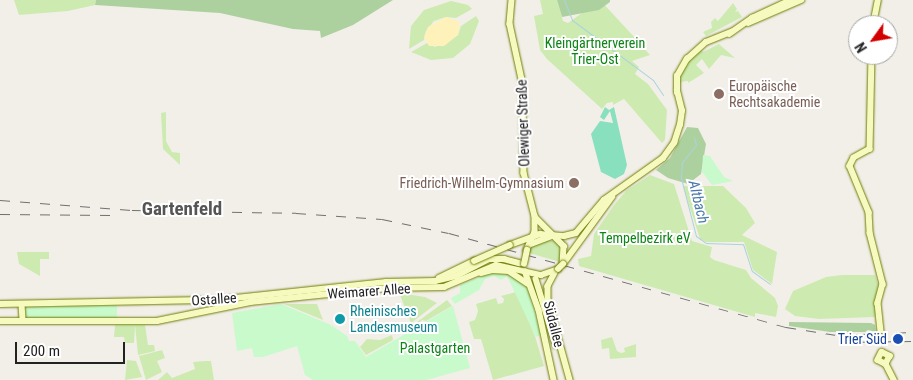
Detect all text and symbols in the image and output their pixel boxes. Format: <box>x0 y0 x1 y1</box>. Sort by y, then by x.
north arrow <box>848 15 898 65</box>
park label: Kleingärtnerverein Trier-Ost <box>545 35 645 68</box>
text: N <box>852 40 870 55</box>
place label: Europäische Rechtsakademie <box>729 78 820 110</box>
street label: Olewiger Straße <box>513 79 533 167</box>
marker: Europäische Rechtsakademie <box>713 88 725 100</box>
place label: Friedrich-Wilhelm-Gymnasium <box>400 175 564 191</box>
marker: Friedrich-Wilhelm-Gymnasium <box>568 177 580 189</box>
water label: Altbach <box>684 179 712 225</box>
district label: Gartenfeld <box>142 198 222 220</box>
park label: Tempelbezirk eV <box>599 230 691 246</box>
street label: Weimarer Allee <box>327 280 411 302</box>
street label: Ostallee <box>191 289 237 309</box>
street label: Südallee <box>540 299 568 349</box>
place label: Rheinisches Landesmuseum <box>350 303 438 336</box>
marker: Rheinisches Landesmuseum <box>334 313 346 325</box>
place label: Trier Süd <box>838 331 887 347</box>
scale bar <box>18 332 128 364</box>
marker: Trier Süd <box>891 332 905 346</box>
park label: Palastgarten <box>400 340 470 356</box>
text: 200 m <box>23 342 60 360</box>

